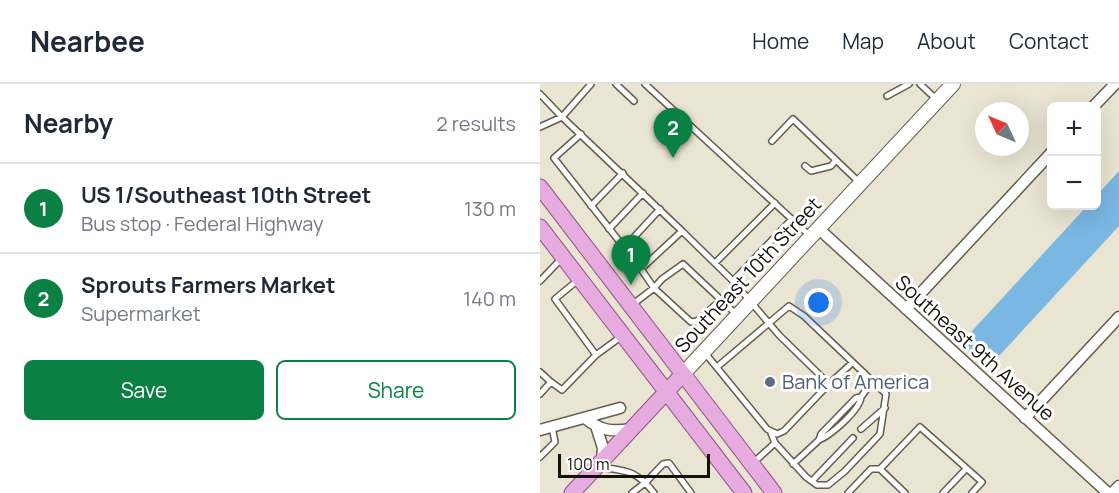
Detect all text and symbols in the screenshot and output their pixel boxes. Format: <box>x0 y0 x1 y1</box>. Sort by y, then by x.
text: Nearbee <box>30 22 145 60</box>
text: Home <box>752 27 809 55</box>
text: Map <box>842 27 884 55</box>
text: About <box>917 27 976 55</box>
text: Contact <box>1009 27 1089 55</box>
north arrow <box>975 102 1029 156</box>
map controls <box>1047 102 1101 210</box>
button: + <box>1047 102 1101 156</box>
text: Nearby <box>24 105 113 141</box>
pin: 2 <box>654 109 692 158</box>
text: 2 results <box>436 110 516 137</box>
button: − <box>1047 156 1101 210</box>
text: US 1/Southeast 10th Street <box>81 180 371 210</box>
street label: Southeast 10th Street <box>668 191 827 358</box>
text: 1 <box>39 195 48 222</box>
text: 130 m <box>464 195 516 222</box>
text: Bus stop · Federal Highway <box>81 210 323 237</box>
pin: 1 <box>612 236 650 285</box>
street label: Southeast 9th Avenue <box>890 269 1061 427</box>
text: Sprouts Farmers Market <box>81 270 335 300</box>
text: 2 <box>38 285 49 312</box>
text: 140 m <box>463 285 516 312</box>
your location <box>804 288 833 317</box>
text: Supermarket <box>81 300 201 327</box>
button: Save <box>24 360 264 420</box>
button: Share <box>276 360 516 420</box>
place label: Bank of America <box>782 368 929 395</box>
marker: Bank of America <box>763 375 777 389</box>
scale bar <box>558 451 710 478</box>
text: 100 m <box>567 453 610 475</box>

